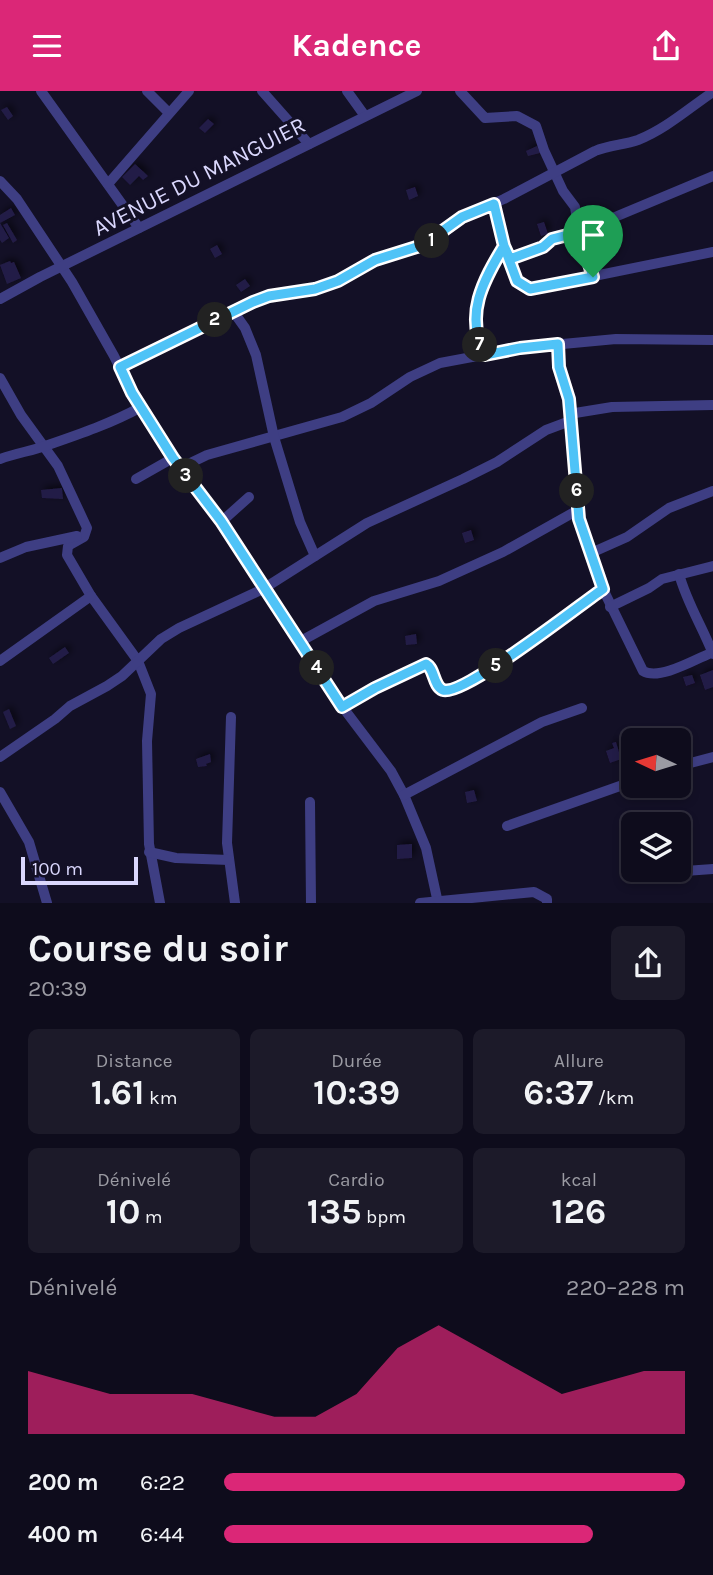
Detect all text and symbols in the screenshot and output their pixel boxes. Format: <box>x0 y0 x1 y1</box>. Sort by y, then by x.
icon: menu <box>28 27 66 65</box>
text: Kadence <box>291 27 422 64</box>
icon: share <box>647 27 685 65</box>
street label: AVENUE DU MANGUIER <box>88 111 310 242</box>
pin <box>563 205 623 277</box>
icon: arrive <box>574 216 612 254</box>
pin: 1 <box>414 223 450 259</box>
text: 1 <box>428 229 435 251</box>
pin: 2 <box>198 303 232 337</box>
text: 2 <box>209 308 220 330</box>
pin: 7 <box>462 327 498 363</box>
text: 7 <box>475 333 484 355</box>
pin: 3 <box>168 459 204 493</box>
text: 3 <box>180 464 191 486</box>
pin: 6 <box>560 473 594 509</box>
text: 6 <box>571 479 582 501</box>
pin: 5 <box>478 649 514 683</box>
pin: 4 <box>300 651 334 685</box>
text: 5 <box>490 654 501 676</box>
text: 4 <box>311 656 322 678</box>
north arrow <box>621 728 691 798</box>
map controls <box>621 728 691 882</box>
button: layers <box>621 812 691 882</box>
scale bar <box>21 854 138 886</box>
text: 100 m <box>32 858 83 880</box>
text: Course du soir <box>28 926 288 971</box>
button: share <box>611 926 685 1000</box>
text: 20:39 <box>28 975 87 1002</box>
text: Distance <box>96 1050 173 1072</box>
text: Durée <box>331 1050 382 1072</box>
text: Allure <box>554 1050 604 1072</box>
text: 1.61 <box>91 1072 145 1113</box>
text: 10:39 <box>313 1072 400 1113</box>
text: 6:37 <box>523 1072 593 1113</box>
text: km <box>145 1087 178 1109</box>
text: /km <box>593 1087 634 1109</box>
text: Dénivelé <box>97 1169 171 1191</box>
text: Cardio <box>328 1169 385 1191</box>
text: kcal <box>561 1169 597 1191</box>
text: 10 <box>106 1191 140 1232</box>
text: 135 <box>307 1191 361 1232</box>
text: 126 <box>551 1191 606 1232</box>
text: m <box>140 1206 163 1228</box>
text: bpm <box>361 1206 406 1228</box>
text: Dénivelé <box>28 1274 117 1301</box>
text: 220–228 m <box>566 1274 685 1301</box>
text: 200 m <box>28 1469 99 1496</box>
text: 6:22 <box>140 1469 185 1496</box>
text: 400 m <box>28 1521 98 1548</box>
text: 6:44 <box>140 1521 184 1548</box>

